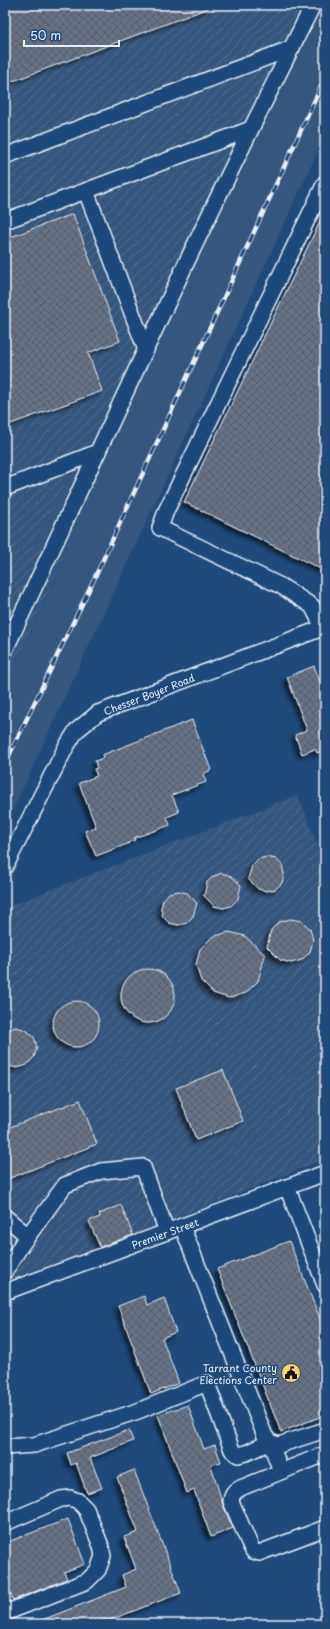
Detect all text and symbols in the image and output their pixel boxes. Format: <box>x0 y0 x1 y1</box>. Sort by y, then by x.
scale bar <box>24 22 119 48</box>
text: 50 m <box>30 26 61 44</box>
street label: Chesser Boyer Road <box>101 670 197 718</box>
street label: Premier Street <box>130 1214 200 1252</box>
place label: Tarrant County Elections Center <box>199 1360 277 1387</box>
public building icon: Tarrant County Elections Center <box>280 1362 302 1384</box>

